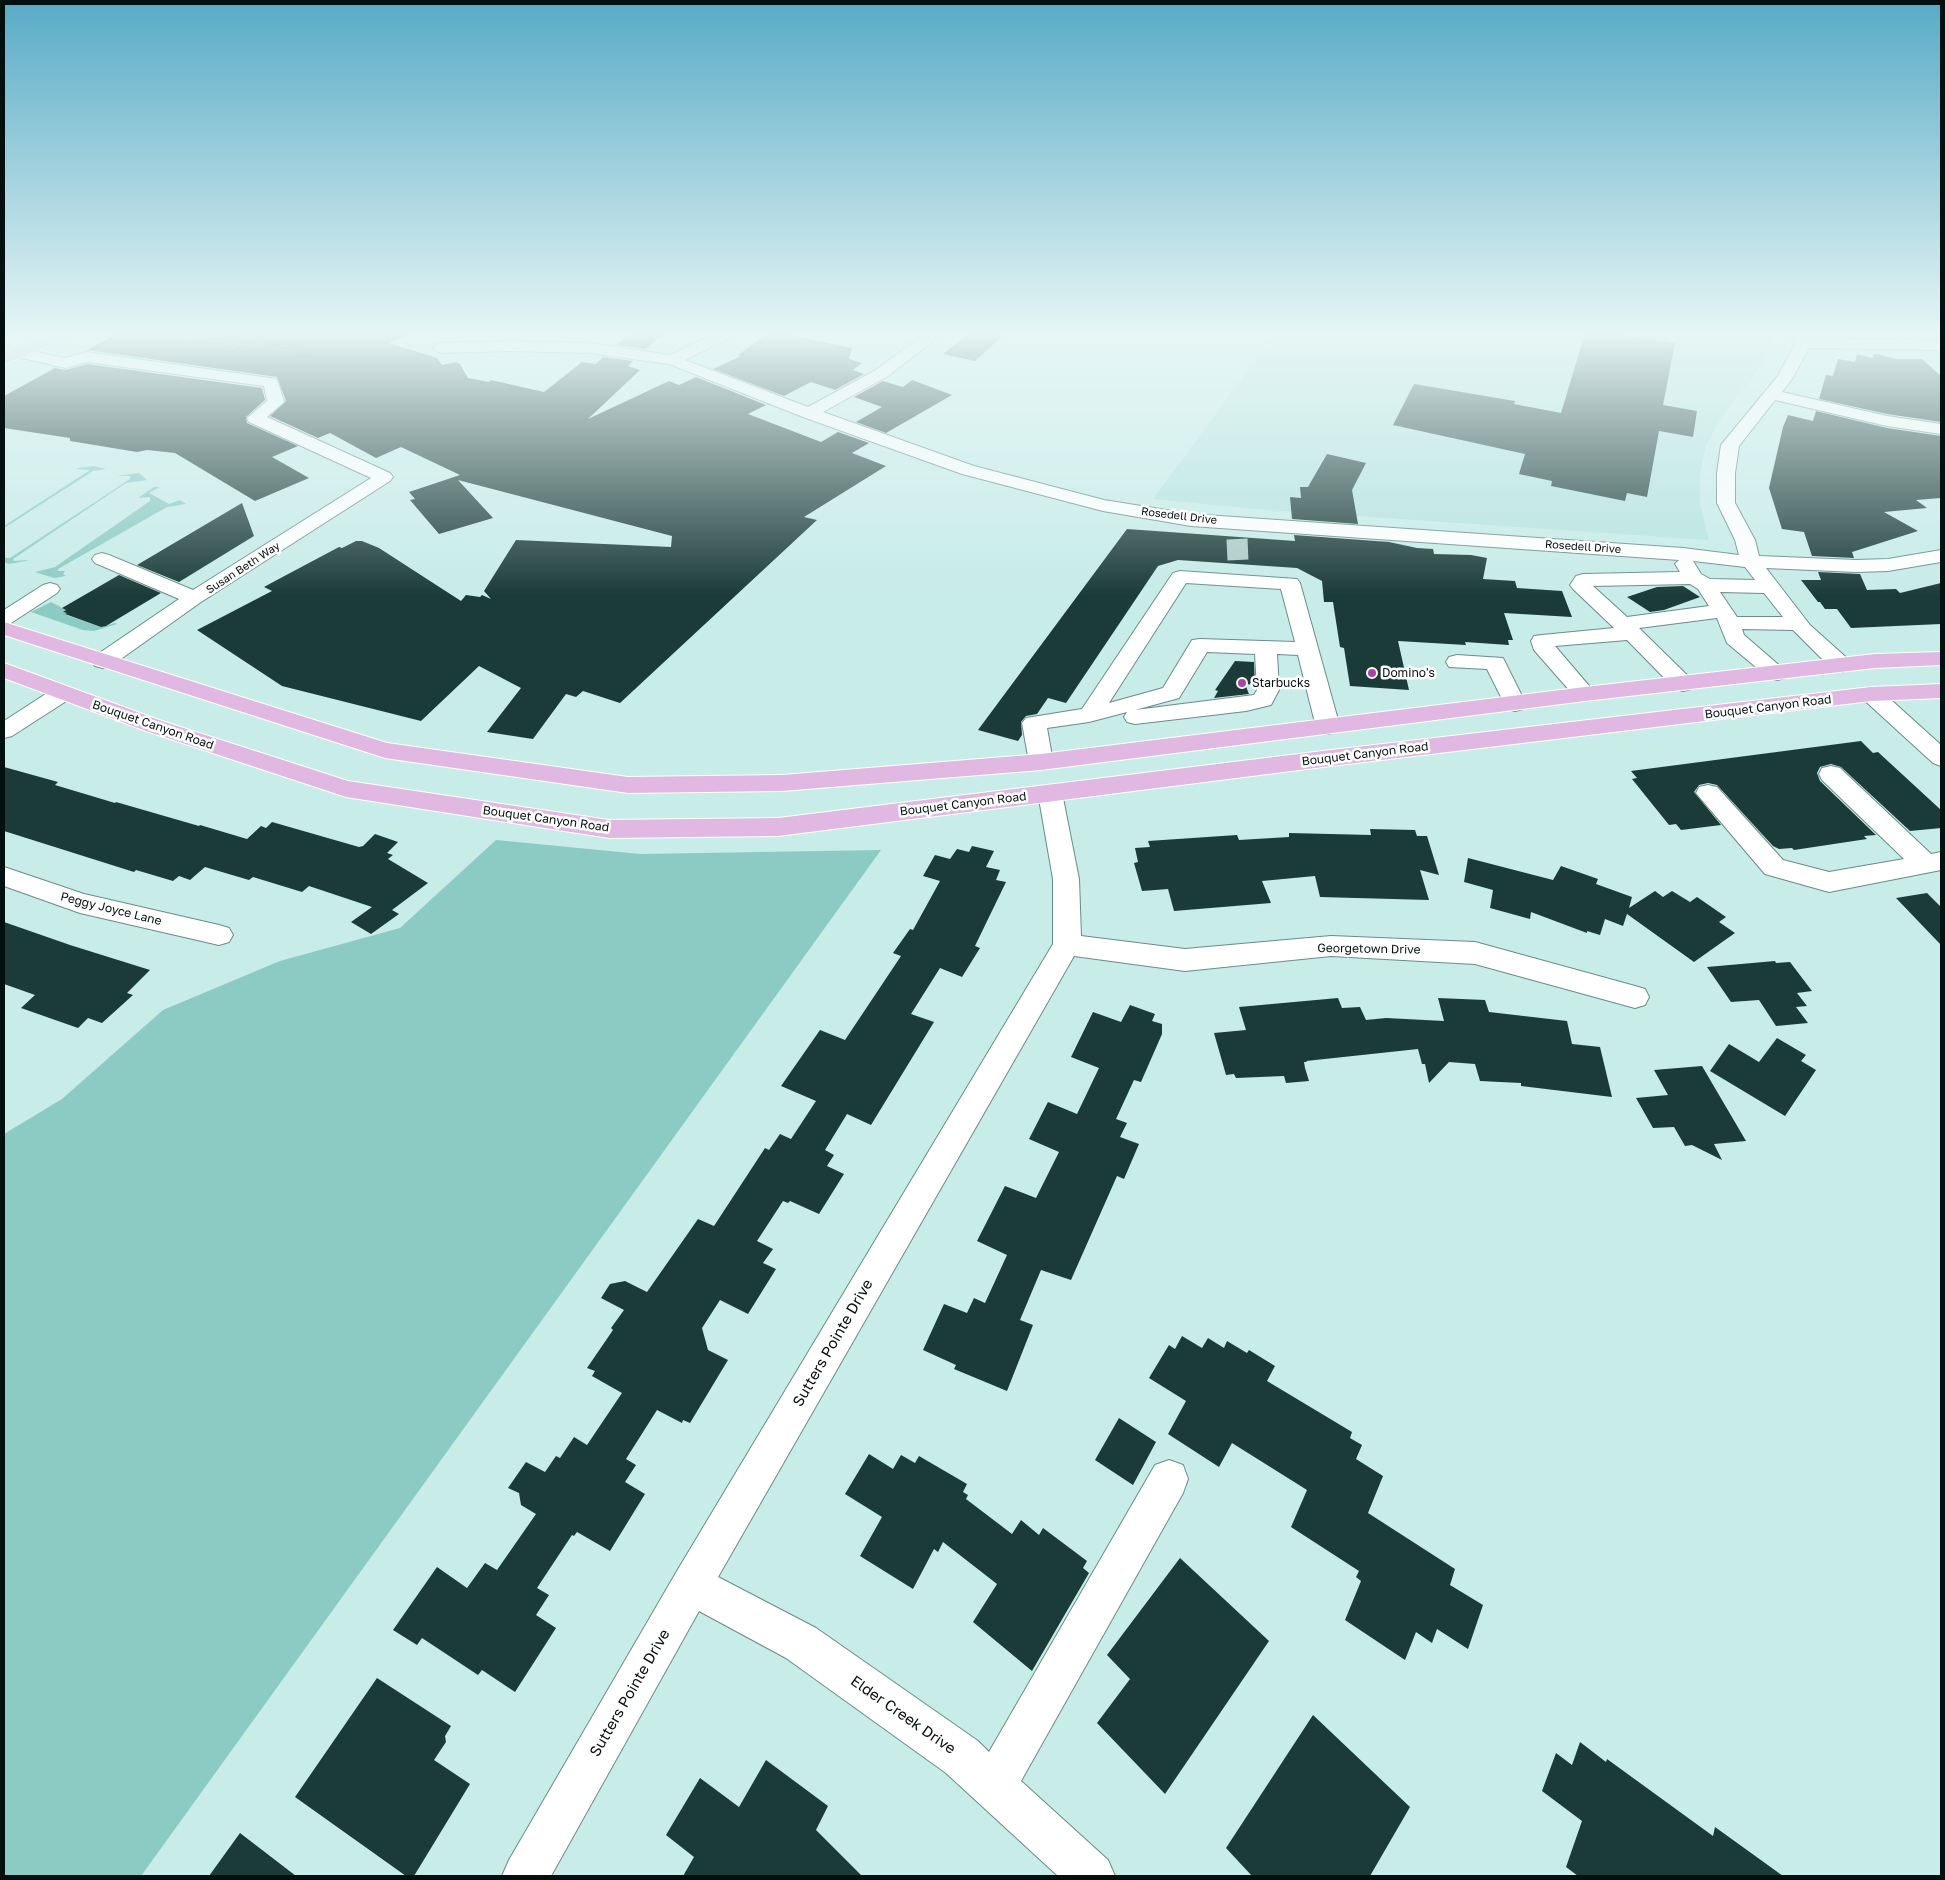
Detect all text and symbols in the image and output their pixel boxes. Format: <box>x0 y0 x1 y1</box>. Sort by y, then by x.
street label: Rosedell Drive <box>1140 505 1218 527</box>
street label: Rosedell Drive <box>1544 538 1622 556</box>
street label: Susan Beth Way <box>204 539 282 597</box>
place label: Domino's <box>1382 666 1435 680</box>
marker: Domino's <box>1366 667 1378 679</box>
place label: Starbucks <box>1252 676 1310 690</box>
marker: Starbucks <box>1236 677 1248 689</box>
street label: Bouquet Canyon Road <box>1704 692 1832 722</box>
street label: Bouquet Canyon Road <box>90 697 216 753</box>
street label: Bouquet Canyon Road <box>1301 739 1429 769</box>
street label: Bouquet Canyon Road <box>899 789 1027 819</box>
street label: Bouquet Canyon Road <box>482 803 610 835</box>
street label: Peggy Joyce Lane <box>59 889 163 929</box>
street label: Georgetown Drive <box>1317 941 1421 957</box>
street label: Sutters Pointe Drive <box>789 1276 877 1410</box>
street label: Sutters Pointe Drive <box>586 1626 674 1760</box>
street label: Elder Creek Drive <box>847 1672 959 1758</box>

